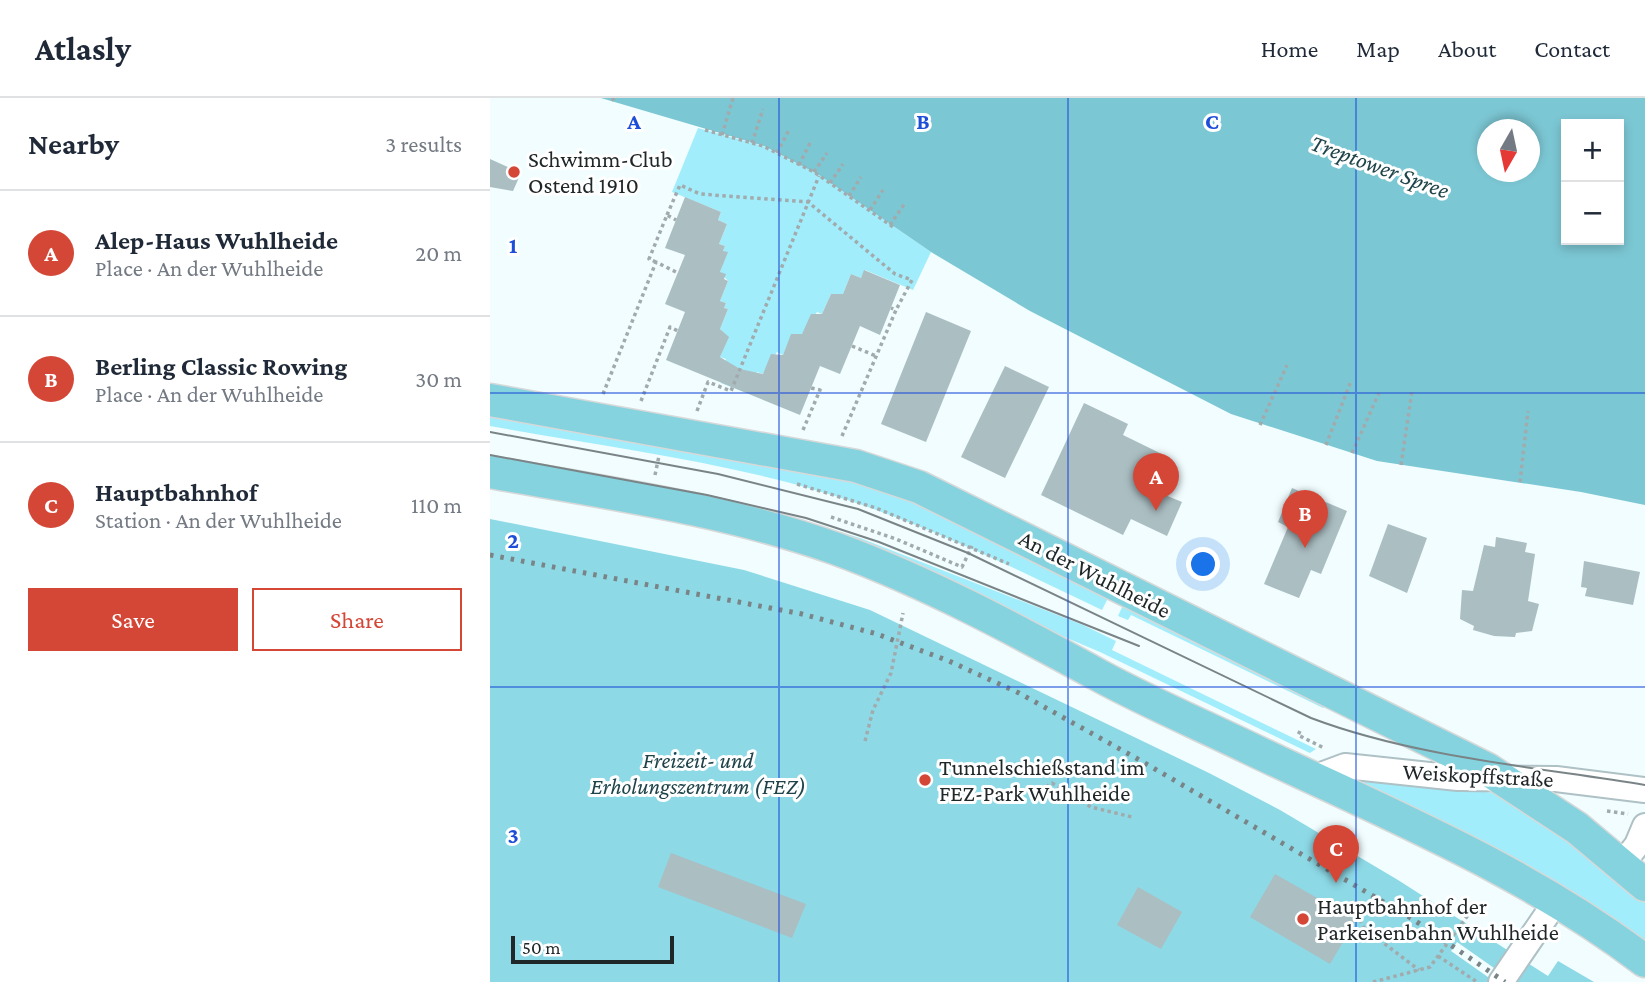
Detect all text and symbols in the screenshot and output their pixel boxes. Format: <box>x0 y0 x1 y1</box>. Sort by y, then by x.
text: Atlasly <box>35 30 131 67</box>
text: Home <box>1261 35 1318 62</box>
text: Map <box>1356 35 1400 62</box>
text: About <box>1438 35 1496 62</box>
text: Contact <box>1534 35 1610 62</box>
text: A <box>626 108 641 134</box>
text: B <box>916 108 930 134</box>
text: C <box>1205 108 1219 134</box>
north arrow <box>1477 119 1540 182</box>
map controls <box>1561 119 1624 245</box>
button: + <box>1561 119 1624 182</box>
text: Nearby <box>28 127 119 160</box>
water label: Treptower Spree <box>1307 129 1453 203</box>
text: 3 results <box>385 131 462 157</box>
place label: Schwimm-Club Ostend 1910 <box>528 146 673 198</box>
marker: Schwimm-Club Ostend 1910 <box>506 164 522 180</box>
button: − <box>1561 182 1624 245</box>
text: Alep-Haus Wuhlheide <box>95 226 338 255</box>
text: 1 <box>509 232 518 258</box>
text: A <box>44 240 58 266</box>
text: 20 m <box>415 240 462 266</box>
text: Place · An der Wuhlheide <box>95 255 323 281</box>
text: Berling Classic Rowing <box>95 352 347 381</box>
text: B <box>44 366 58 392</box>
text: 30 m <box>415 366 462 392</box>
text: Place · An der Wuhlheide <box>95 381 323 407</box>
pin: A <box>1133 453 1179 511</box>
text: Hauptbahnhof <box>95 478 257 507</box>
pin: B <box>1282 490 1328 548</box>
text: C <box>44 492 58 518</box>
text: 110 m <box>411 492 462 518</box>
text: Station · An der Wuhlheide <box>95 507 342 533</box>
street label: An der Wuhlheide <box>1015 525 1175 623</box>
text: 2 <box>507 527 519 553</box>
your location <box>1186 547 1220 581</box>
button: Save <box>28 588 238 651</box>
button: Share <box>252 588 462 651</box>
park label: Freizeit- und Erholungszentrum (FEZ) <box>590 747 806 800</box>
place label: Tunnelschießstand im FEZ-Park Wuhlheide <box>939 754 1145 806</box>
street label: Weiskopffstraße <box>1402 758 1554 792</box>
marker: Tunnelschießstand im FEZ-Park Wuhlheide <box>917 772 933 788</box>
text: 3 <box>507 822 519 848</box>
pin: C <box>1313 825 1359 883</box>
place label: Hauptbahnhof der Parkeisenbahn Wuhlheide <box>1317 893 1559 945</box>
marker: Hauptbahnhof der Parkeisenbahn Wuhlheide <box>1295 911 1311 927</box>
scale bar <box>511 933 674 965</box>
text: 50 m <box>522 937 561 958</box>

